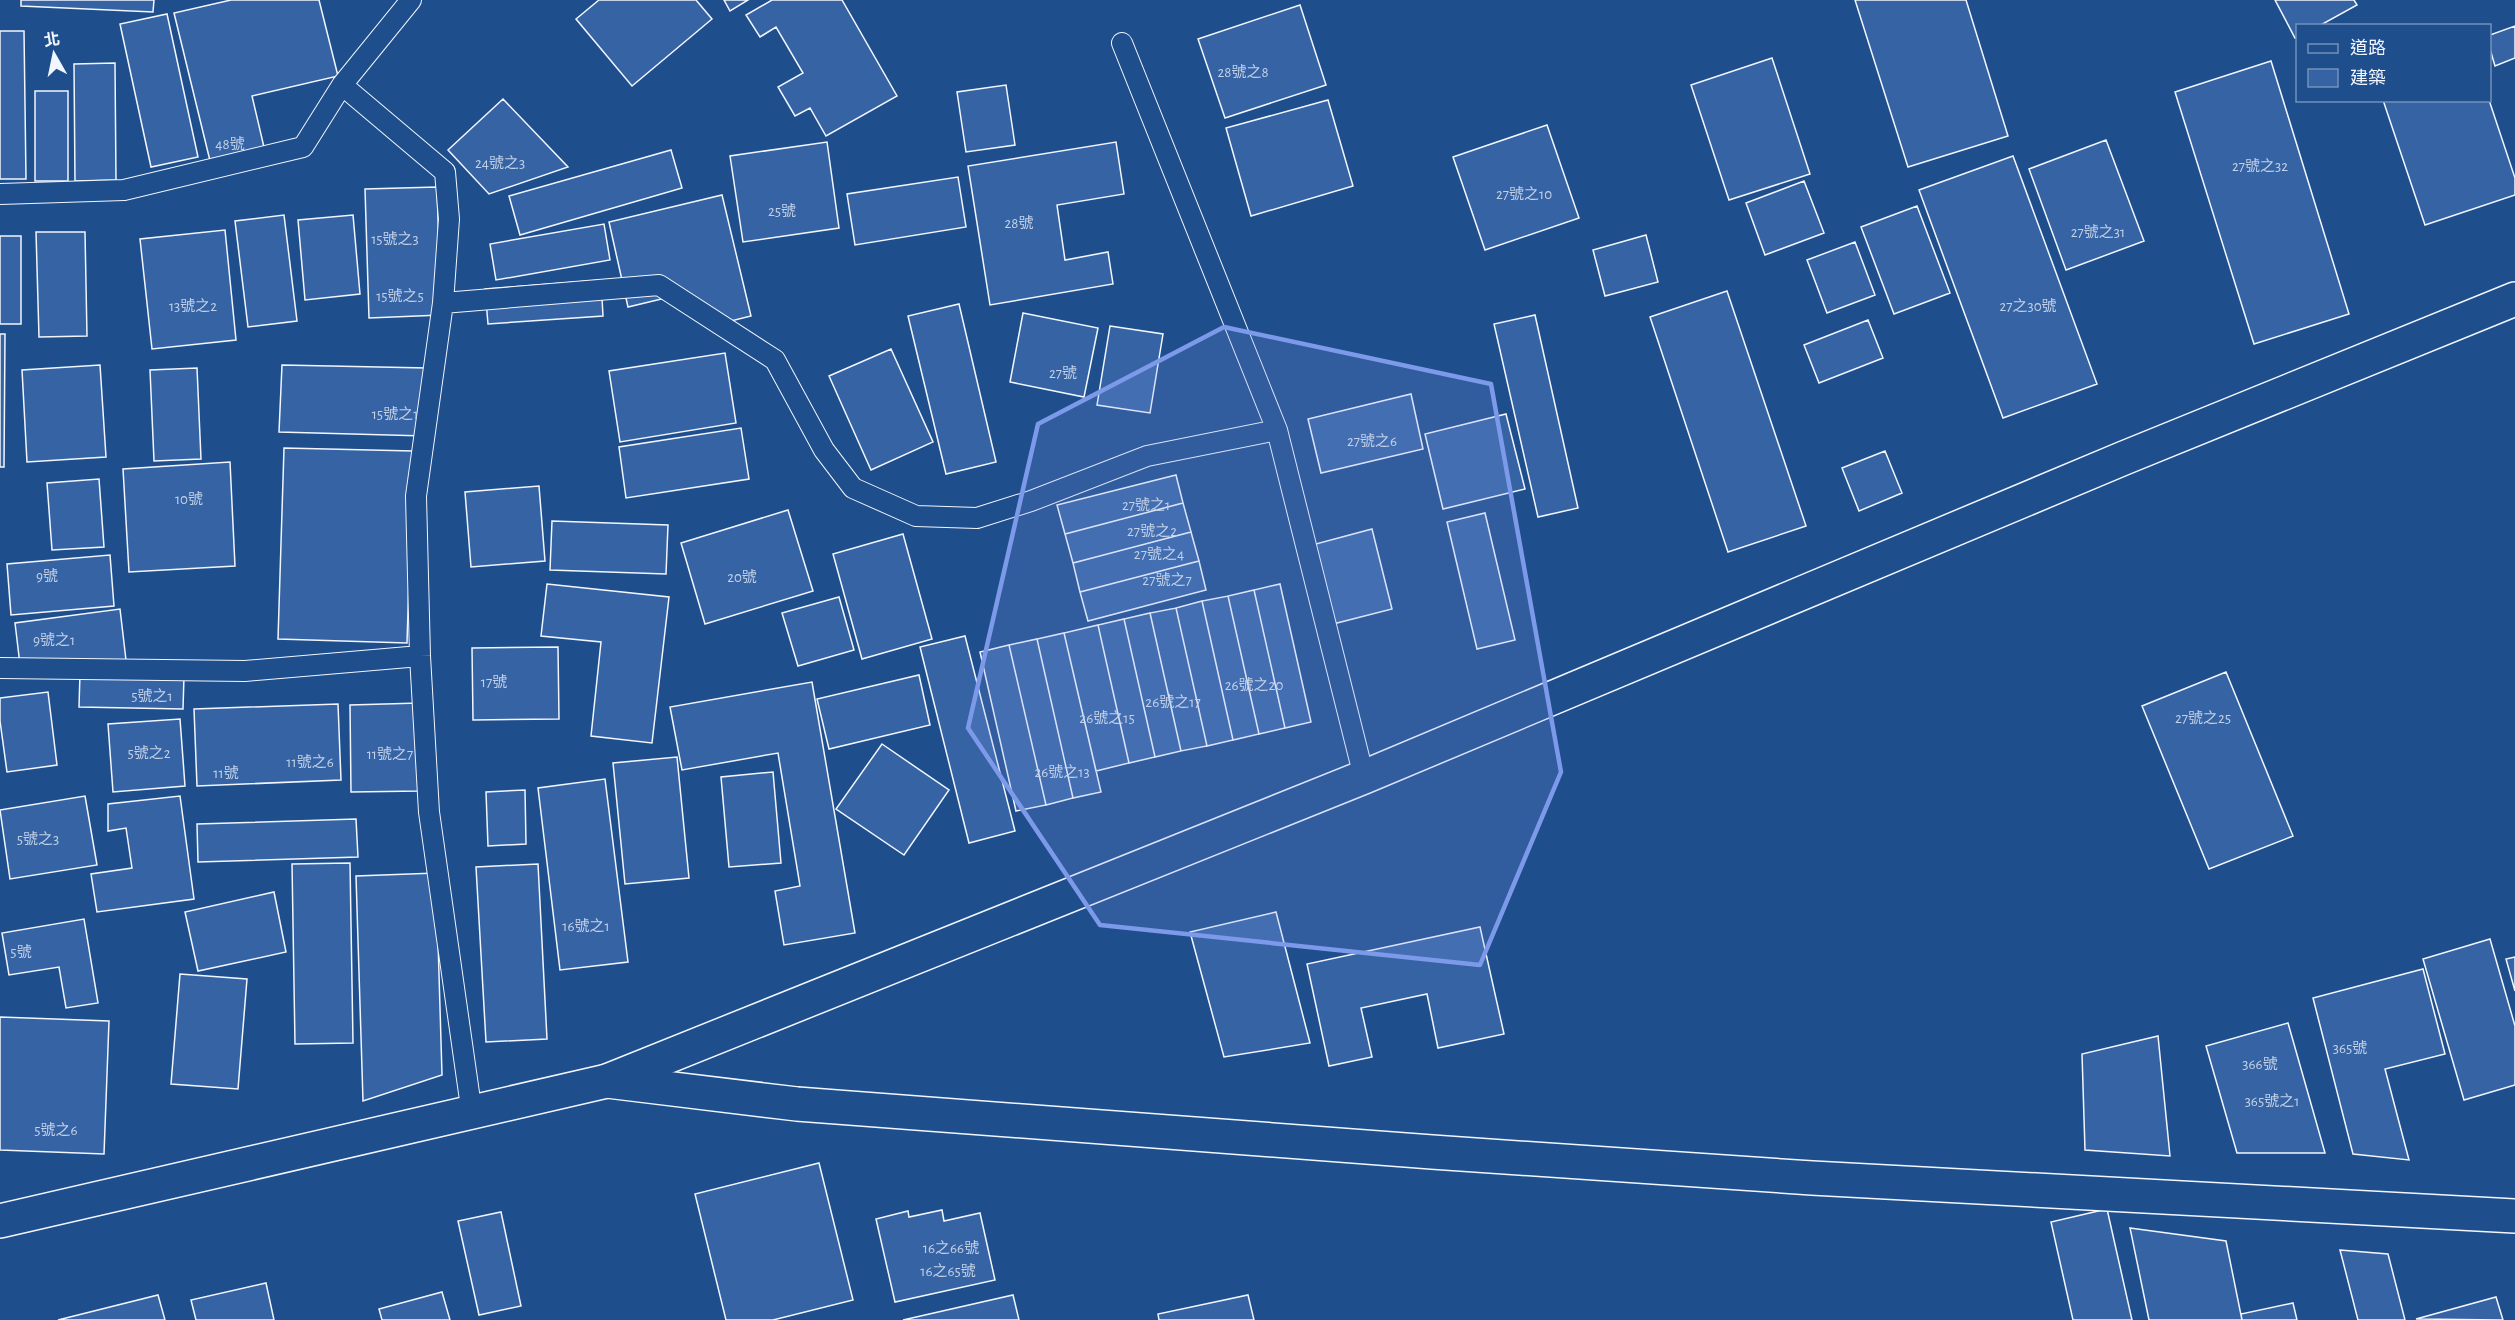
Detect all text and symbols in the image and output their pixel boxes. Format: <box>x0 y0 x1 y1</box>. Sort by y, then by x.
north arrow <box>24 24 84 84</box>
legend <box>2296 24 2491 102</box>
text: 北 <box>42 30 61 49</box>
text: 道路 <box>2350 38 2386 58</box>
house number: 28號之8 <box>1217 64 1269 80</box>
text: 建築 <box>2350 68 2386 88</box>
house number: 48號 <box>215 136 245 152</box>
house number: 24號之3 <box>475 155 525 171</box>
house number: 27號之32 <box>2232 158 2288 174</box>
house number: 27號之10 <box>1496 186 1552 202</box>
house number: 25號 <box>768 203 796 219</box>
house number: 28號 <box>1005 215 1033 231</box>
house number: 27號之31 <box>2071 224 2125 240</box>
house number: 15號之3 <box>371 231 419 247</box>
house number: 15號之5 <box>376 288 424 304</box>
house number: 13號之2 <box>169 298 217 314</box>
house number: 27之30號 <box>1999 298 2057 314</box>
house number: 27號 <box>1049 365 1077 381</box>
house number: 15號之1 <box>372 406 418 422</box>
house number: 27號之6 <box>1347 433 1397 449</box>
house number: 10號 <box>175 491 203 507</box>
house number: 27號之1 <box>1122 497 1170 513</box>
house number: 27號之2 <box>1127 523 1177 539</box>
house number: 27號之4 <box>1134 546 1184 562</box>
house number: 9號 <box>36 568 58 584</box>
house number: 20號 <box>727 569 757 585</box>
house number: 27號之7 <box>1142 572 1192 588</box>
house number: 9號之1 <box>33 632 75 648</box>
house number: 17號 <box>481 674 507 690</box>
house number: 26號之20 <box>1225 677 1283 693</box>
house number: 5號之1 <box>131 688 173 704</box>
house number: 26號之17 <box>1145 694 1201 710</box>
house number: 26號之15 <box>1079 710 1135 726</box>
house number: 27號之25 <box>2175 710 2231 726</box>
house number: 5號之2 <box>127 745 171 761</box>
house number: 11號之7 <box>367 746 413 762</box>
house number: 11號之6 <box>286 754 334 770</box>
house number: 26號之13 <box>1034 764 1090 780</box>
house number: 11號 <box>213 765 239 781</box>
house number: 5號之3 <box>17 831 59 847</box>
house number: 16號之1 <box>562 918 610 934</box>
house number: 5號 <box>10 944 32 960</box>
house number: 365號 <box>2333 1040 2367 1056</box>
house number: 366號 <box>2242 1056 2278 1072</box>
house number: 365號之1 <box>2245 1093 2299 1109</box>
house number: 5號之6 <box>34 1122 78 1138</box>
house number: 16之66號 <box>923 1240 979 1256</box>
house number: 16之65號 <box>920 1263 976 1279</box>

